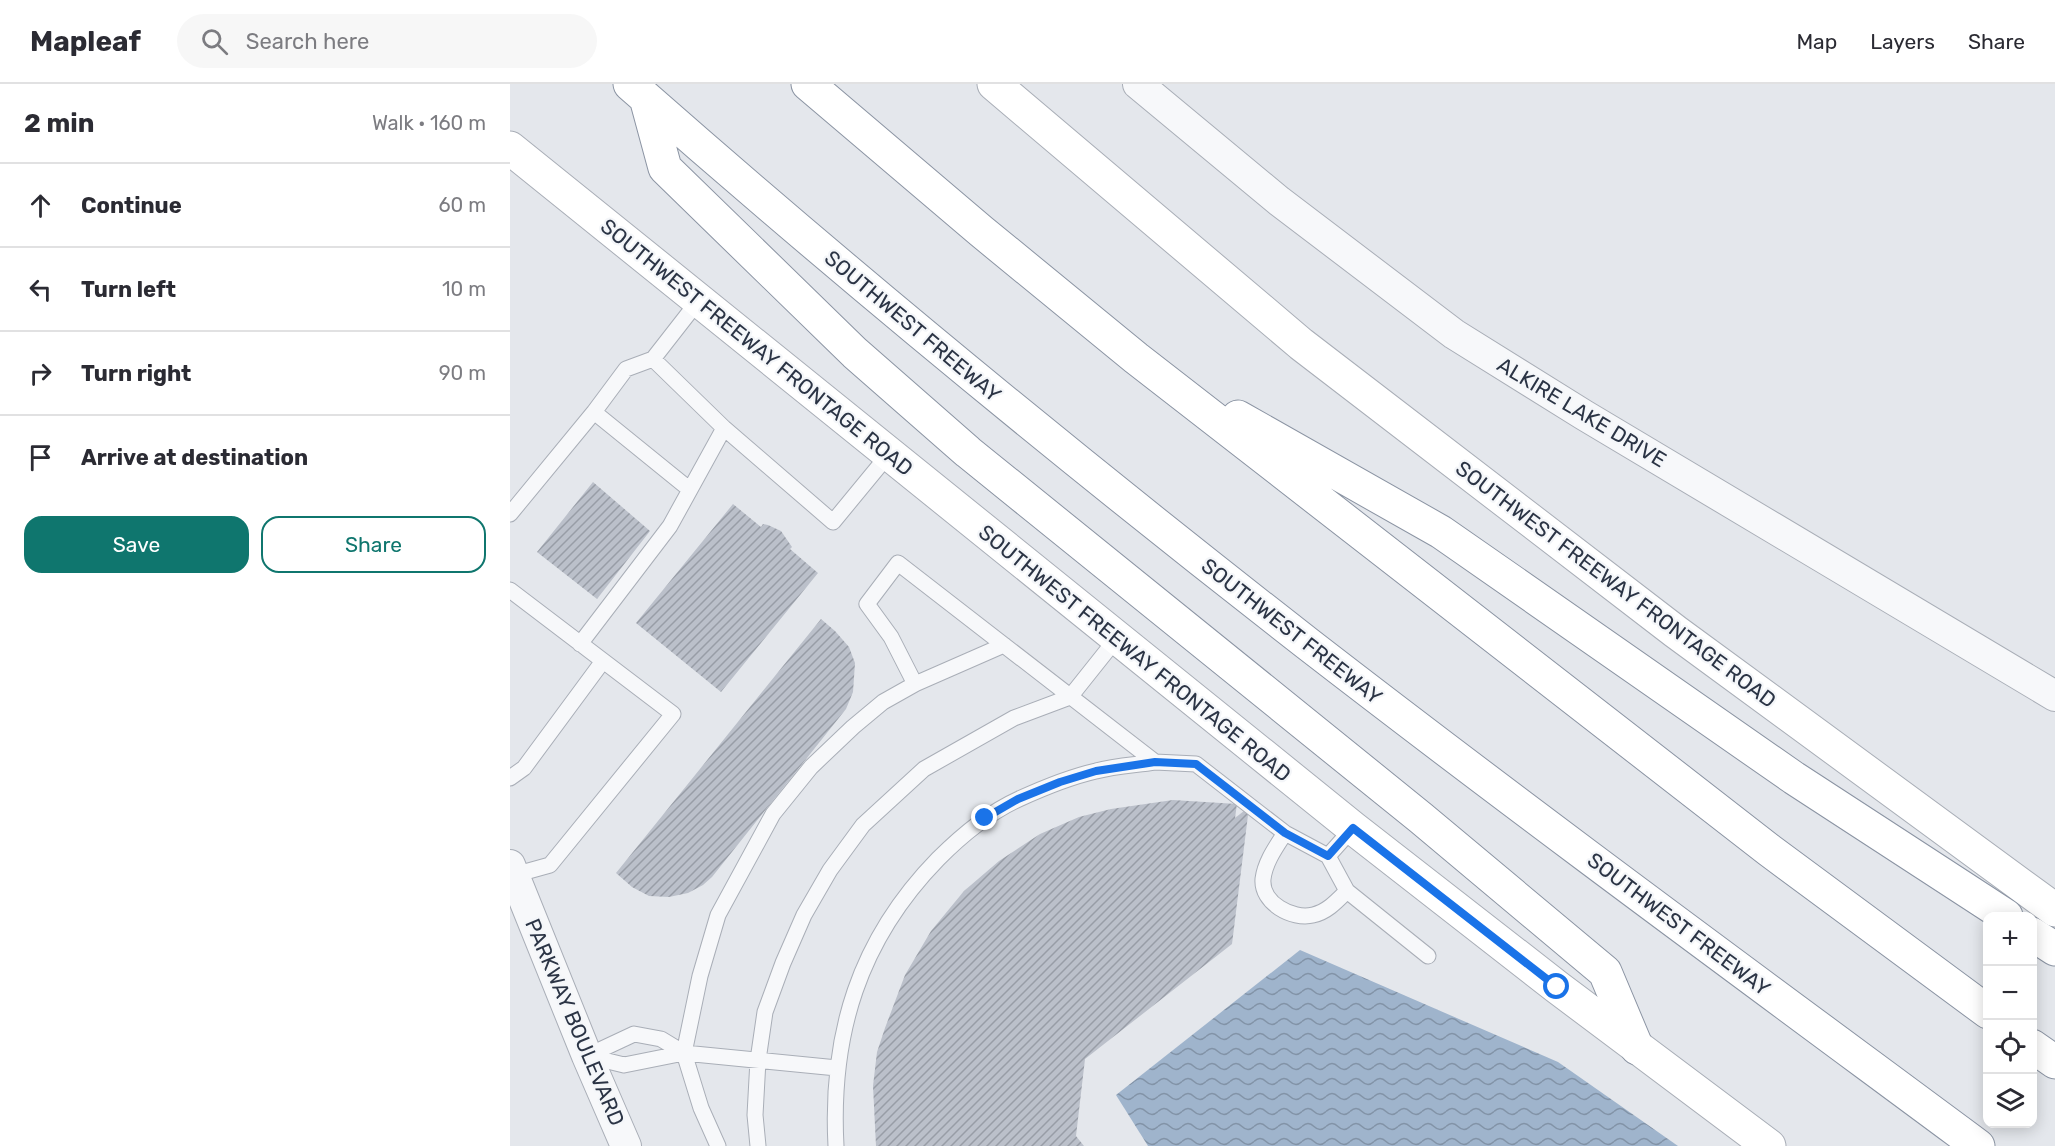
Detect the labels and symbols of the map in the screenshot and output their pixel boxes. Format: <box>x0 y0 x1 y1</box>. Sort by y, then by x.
street label: SOUTHWEST FREEWAY FRONTAGE ROAD <box>596 213 918 481</box>
street label: SOUTHWEST FREEWAY <box>820 245 1006 407</box>
street label: ALKIRE LAKE DRIVE <box>1493 352 1671 472</box>
street label: SOUTHWEST FREEWAY FRONTAGE ROAD <box>1451 455 1781 713</box>
street label: SOUTHWEST FREEWAY FRONTAGE ROAD <box>974 519 1296 787</box>
street label: SOUTHWEST FREEWAY <box>1197 553 1387 709</box>
route end <box>971 804 997 830</box>
street label: SOUTHWEST FREEWAY <box>1583 847 1775 1001</box>
street label: PARKWAY BOULEVARD <box>520 915 630 1129</box>
route start <box>1543 973 1569 999</box>

